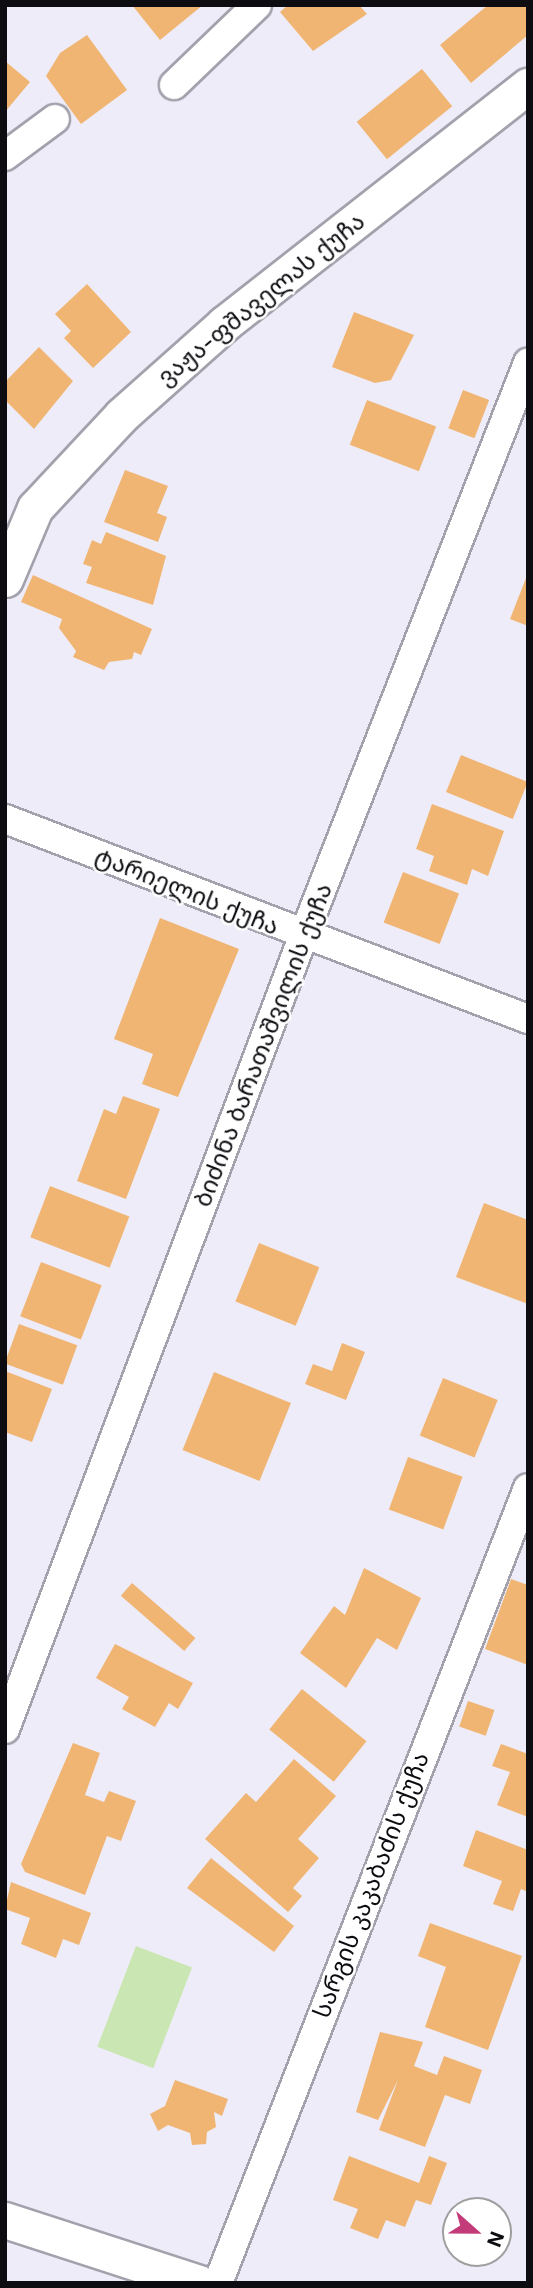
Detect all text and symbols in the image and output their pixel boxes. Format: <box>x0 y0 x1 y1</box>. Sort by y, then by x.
street label: ვაჟა-ფშაველას ქუჩა <box>152 207 370 391</box>
street label: ტარიელის ქუჩა <box>91 841 283 941</box>
street label: ბიძინა ბარათაშვილის ქუჩა <box>188 879 338 1211</box>
street label: სარგის კაკაბაძის ქუჩა <box>307 1748 435 2022</box>
north arrow <box>442 2197 512 2267</box>
text: N <box>482 2228 509 2250</box>

